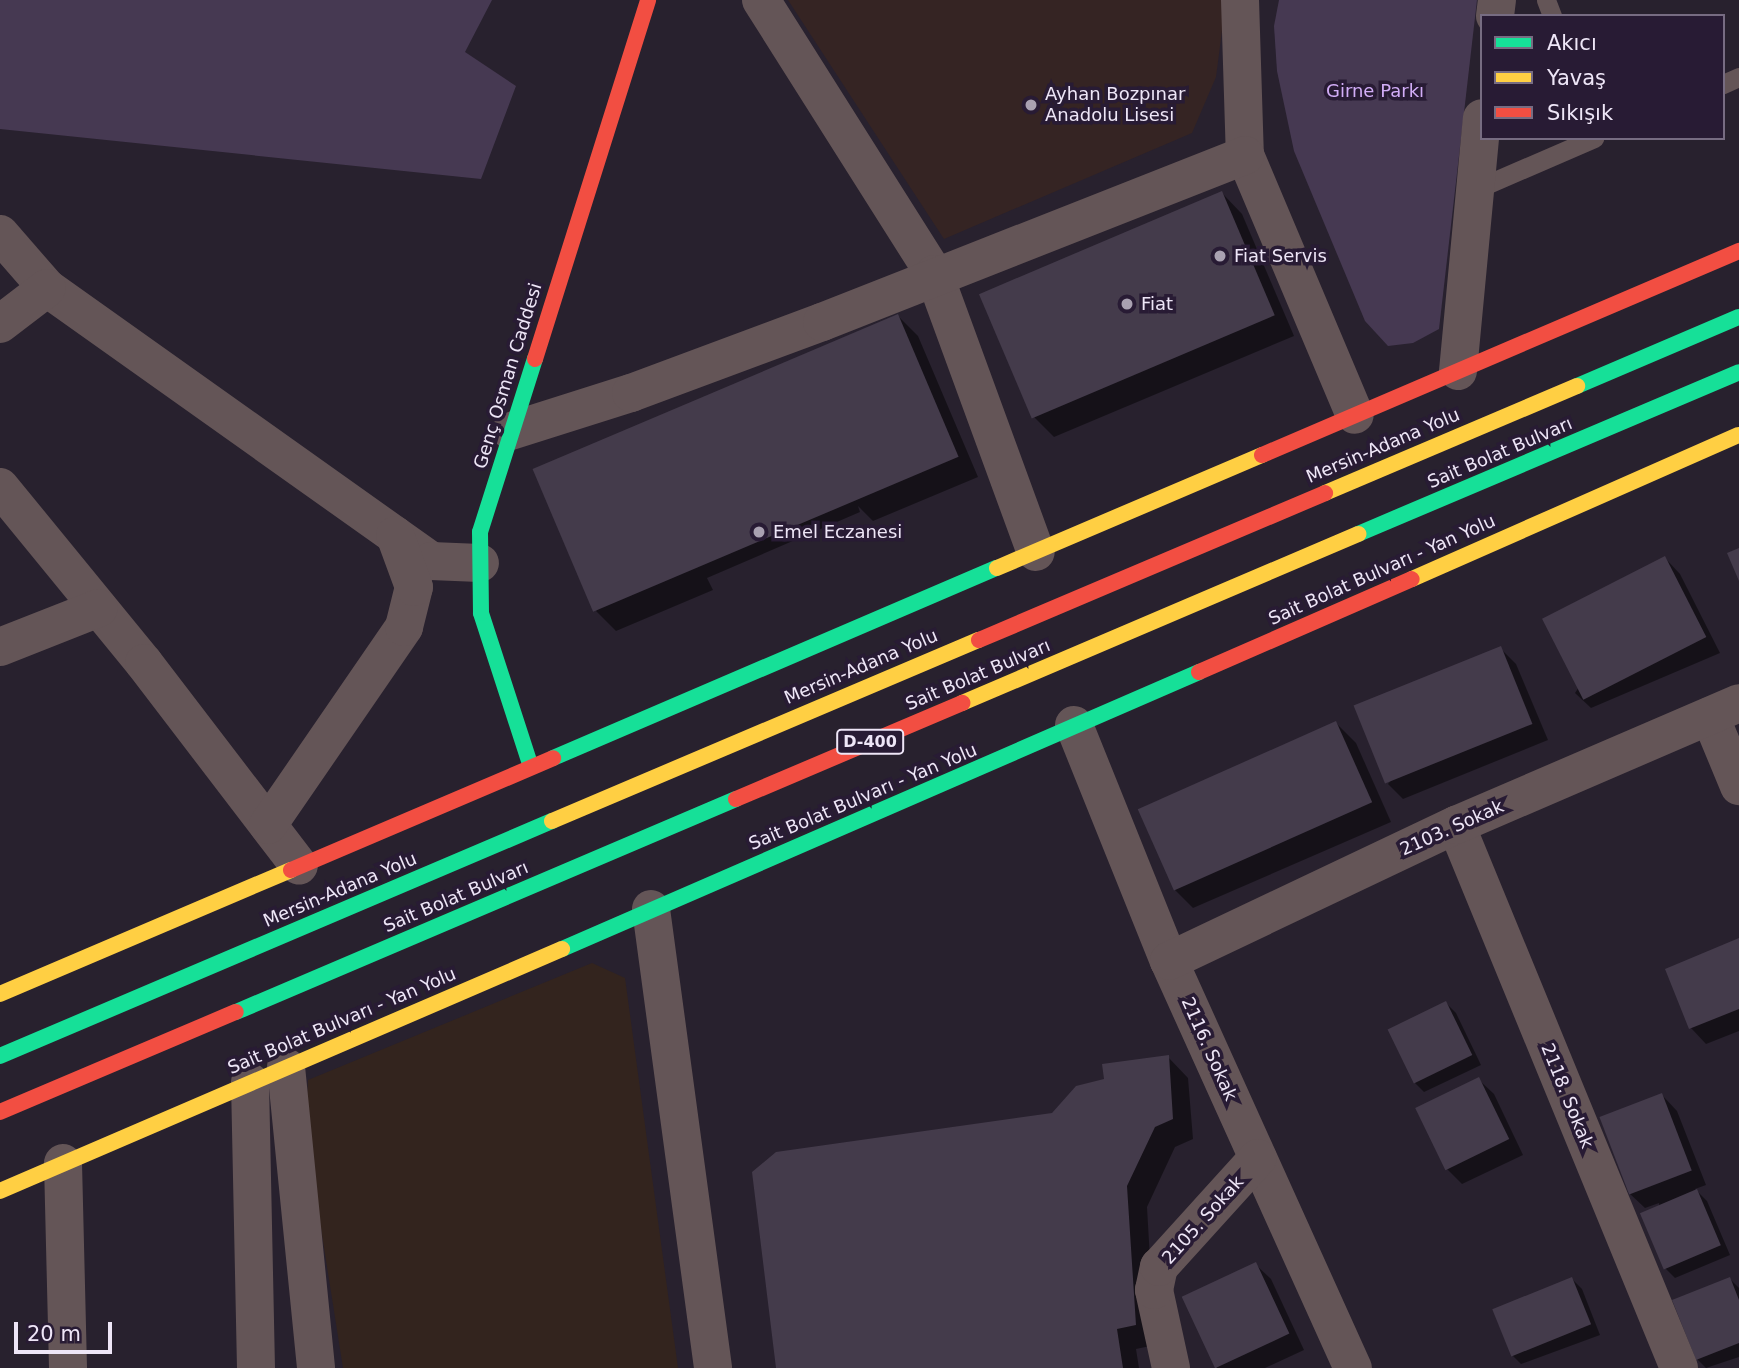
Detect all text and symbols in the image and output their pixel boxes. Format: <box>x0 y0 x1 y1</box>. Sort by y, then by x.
legend <box>1480 14 1725 140</box>
text: Akıcı <box>1547 31 1597 55</box>
text: Yavaş <box>1547 66 1606 90</box>
park label: Girne Parkı <box>1326 80 1424 102</box>
place label: Ayhan Bozpınar Anadolu Lisesi <box>1045 84 1185 126</box>
marker: Ayhan Bozpınar Anadolu Lisesi <box>1023 97 1039 113</box>
text: Sıkışık <box>1547 101 1613 125</box>
place label: Fiat Servis <box>1234 245 1327 267</box>
marker: Fiat Servis <box>1212 248 1228 264</box>
street label: Genç Osman Caddesi <box>469 280 547 472</box>
place label: Fiat <box>1141 293 1173 315</box>
marker: Fiat <box>1119 296 1135 312</box>
street label: Mersin-Adana Yolu <box>1303 404 1463 488</box>
street label: Sait Bolat Bulvarı <box>1424 413 1576 493</box>
street label: Sait Bolat Bulvarı - Yan Yolu <box>1265 510 1499 630</box>
place label: Emel Eczanesi <box>773 521 902 543</box>
marker: Emel Eczanesi <box>751 524 767 540</box>
street label: Mersin-Adana Yolu <box>781 625 941 709</box>
street label: Sait Bolat Bulvarı <box>902 635 1054 715</box>
road number: D-400 <box>835 730 905 754</box>
street label: Sait Bolat Bulvarı - Yan Yolu <box>746 739 980 855</box>
street label: 2103. Sokak <box>1397 796 1507 860</box>
street label: Mersin-Adana Yolu <box>260 848 420 932</box>
street label: Sait Bolat Bulvarı <box>380 857 532 937</box>
street label: Sait Bolat Bulvarı - Yan Yolu <box>225 963 459 1079</box>
street label: 2116. Sokak <box>1177 994 1241 1104</box>
street label: 2118. Sokak <box>1536 1040 1598 1152</box>
street label: 2105. Sokak <box>1158 1171 1248 1269</box>
scale bar <box>18 1308 116 1352</box>
text: 20 m <box>27 1322 81 1346</box>

